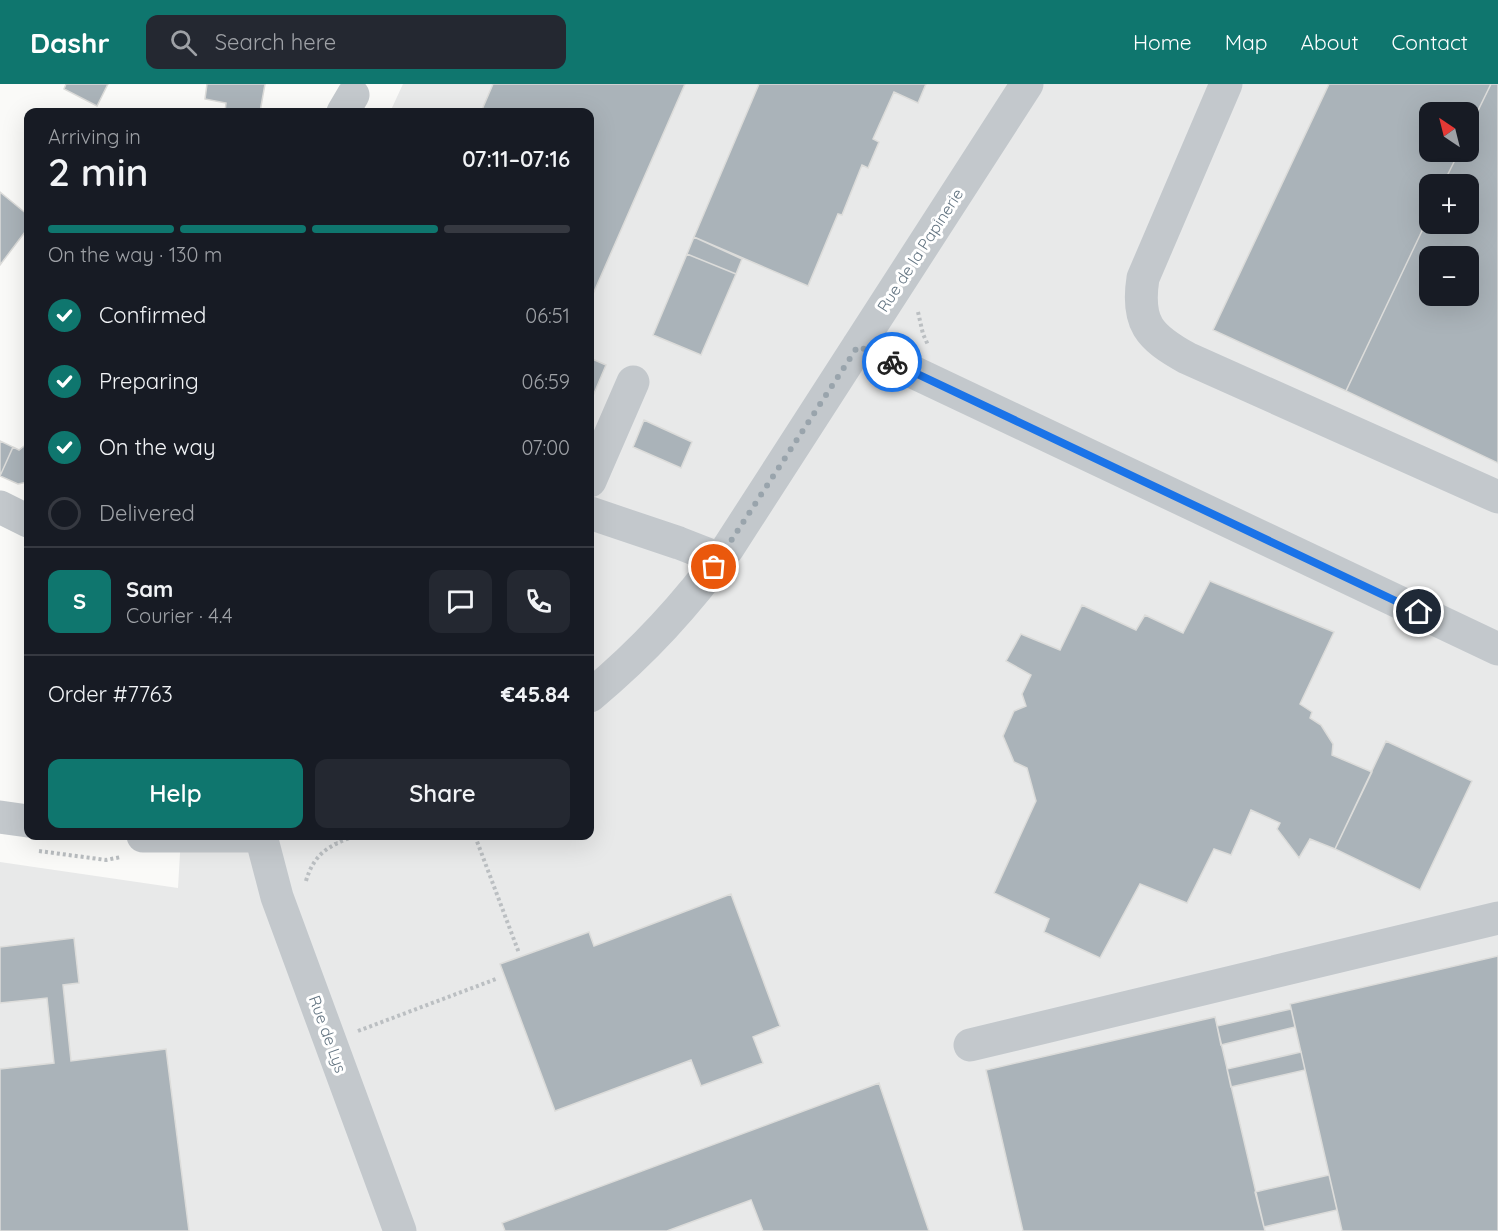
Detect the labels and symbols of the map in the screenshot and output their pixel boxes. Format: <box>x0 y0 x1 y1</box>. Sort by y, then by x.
north arrow <box>1419 102 1479 162</box>
street label: Rue de la Papinerie <box>873 185 967 315</box>
courier <box>862 332 922 392</box>
pin <box>688 541 739 592</box>
pin <box>1393 586 1444 637</box>
street label: Rue de Lys <box>305 993 351 1075</box>

